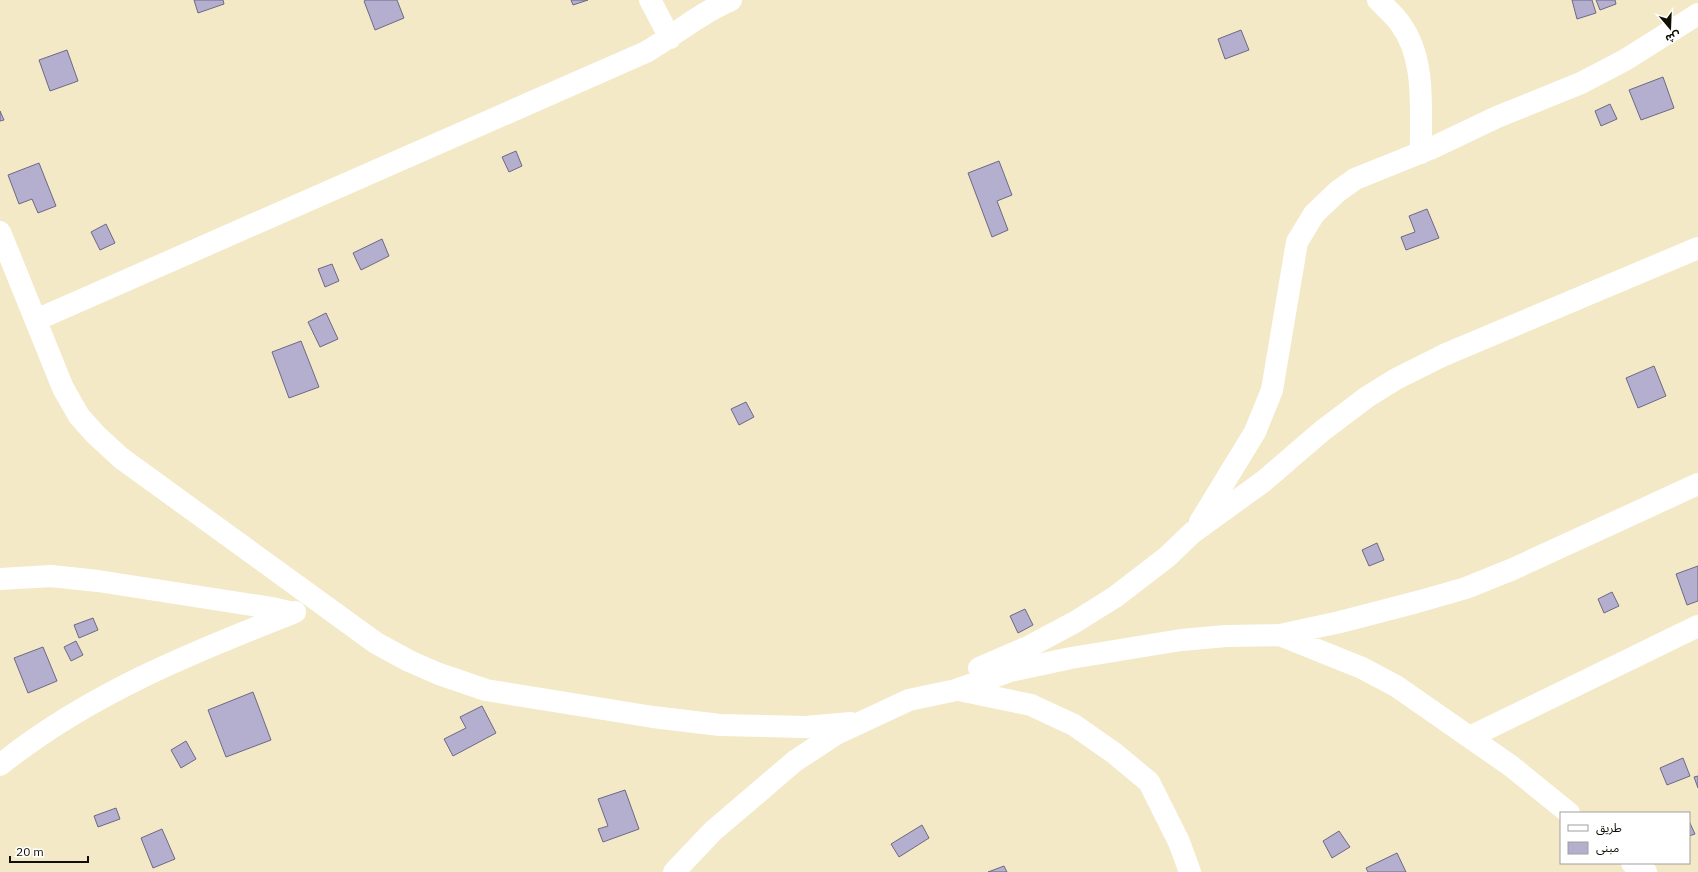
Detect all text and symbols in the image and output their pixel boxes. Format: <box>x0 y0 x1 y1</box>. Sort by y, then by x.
north arrow <box>1650 8 1690 48</box>
text: ش <box>1664 28 1683 47</box>
legend <box>1560 812 1690 864</box>
text: طريق <box>1596 820 1622 836</box>
scale bar <box>10 838 88 864</box>
text: مبنى <box>1596 840 1619 855</box>
text: 20 m <box>16 844 44 859</box>

